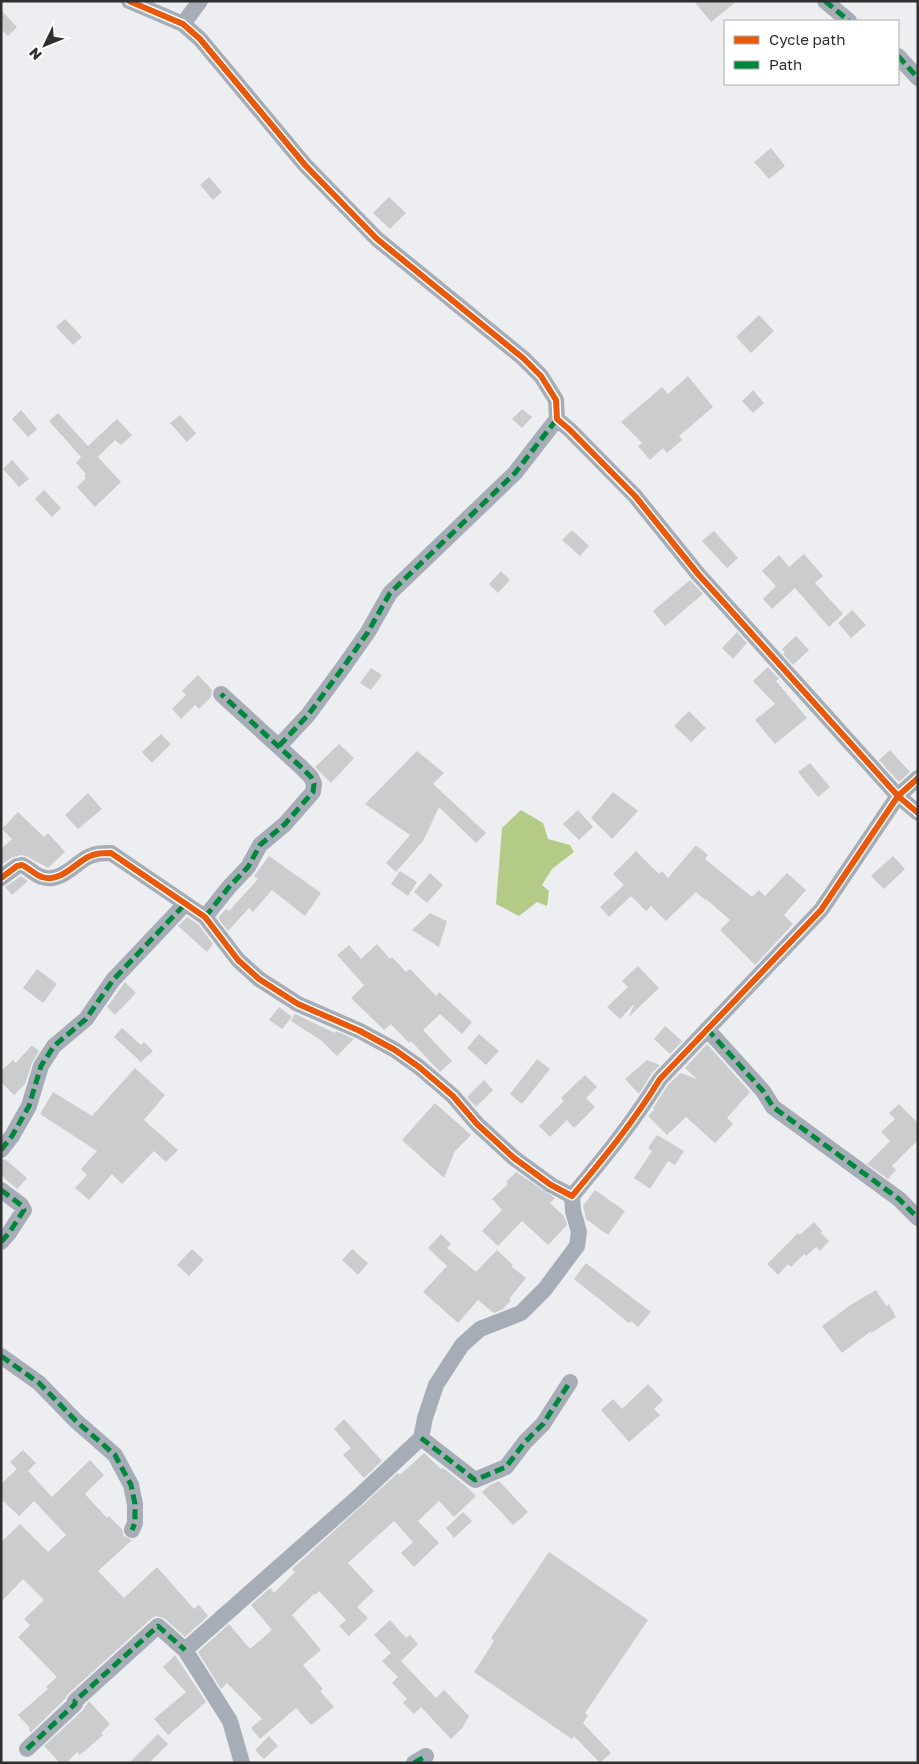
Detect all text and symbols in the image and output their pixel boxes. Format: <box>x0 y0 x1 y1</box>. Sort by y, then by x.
north arrow <box>20 20 70 70</box>
legend <box>724 20 899 85</box>
text: Cycle path <box>769 30 845 48</box>
text: N <box>25 45 45 64</box>
text: Path <box>769 55 802 73</box>

